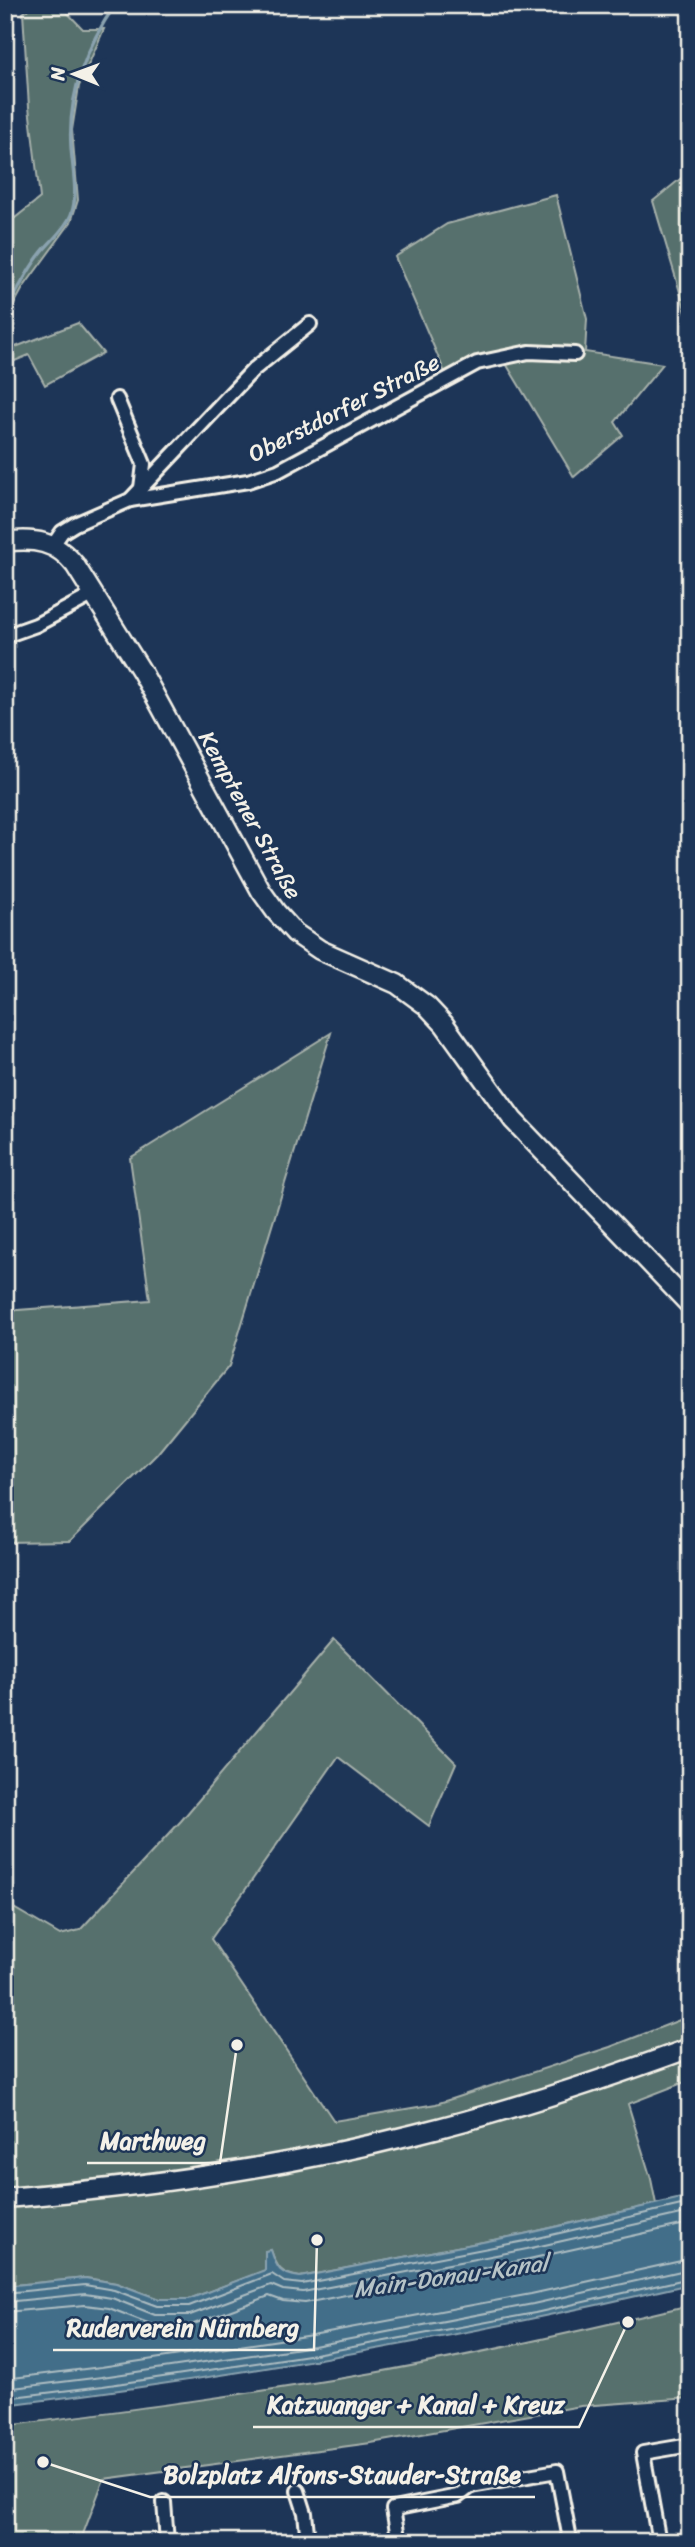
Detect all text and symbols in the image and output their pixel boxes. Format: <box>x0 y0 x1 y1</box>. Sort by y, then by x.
north arrow <box>38 38 108 108</box>
text: N <box>41 66 74 82</box>
street label: Oberstdorfer Straße <box>241 342 447 474</box>
street label: Kemptener Straße <box>187 723 314 907</box>
callout: Marthweg <box>87 2118 220 2163</box>
text: Marthweg <box>99 2120 206 2162</box>
water label: Main-Donau-Kanal <box>351 2241 556 2310</box>
callout: Ruderverein Nürnberg <box>53 2305 314 2350</box>
text: Ruderverein Nürnberg <box>66 2307 299 2349</box>
callout: Katzwanger + Kanal + Kreuz <box>253 2382 579 2427</box>
text: Katzwanger + Kanal + Kreuz <box>266 2384 566 2426</box>
callout: Bolzplatz Alfons-Stauder-Straße <box>150 2452 535 2497</box>
text: Bolzplatz Alfons-Stauder-Straße <box>163 2454 521 2496</box>

